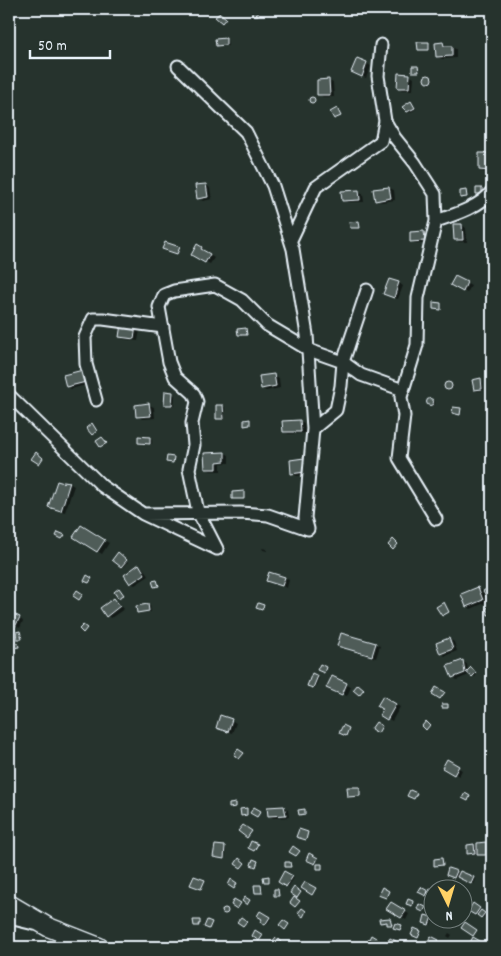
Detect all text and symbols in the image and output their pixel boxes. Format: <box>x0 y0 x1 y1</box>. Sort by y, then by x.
scale bar <box>30 28 110 60</box>
text: 50 m <box>38 36 67 58</box>
north arrow <box>424 878 474 928</box>
text: N <box>445 905 453 925</box>

